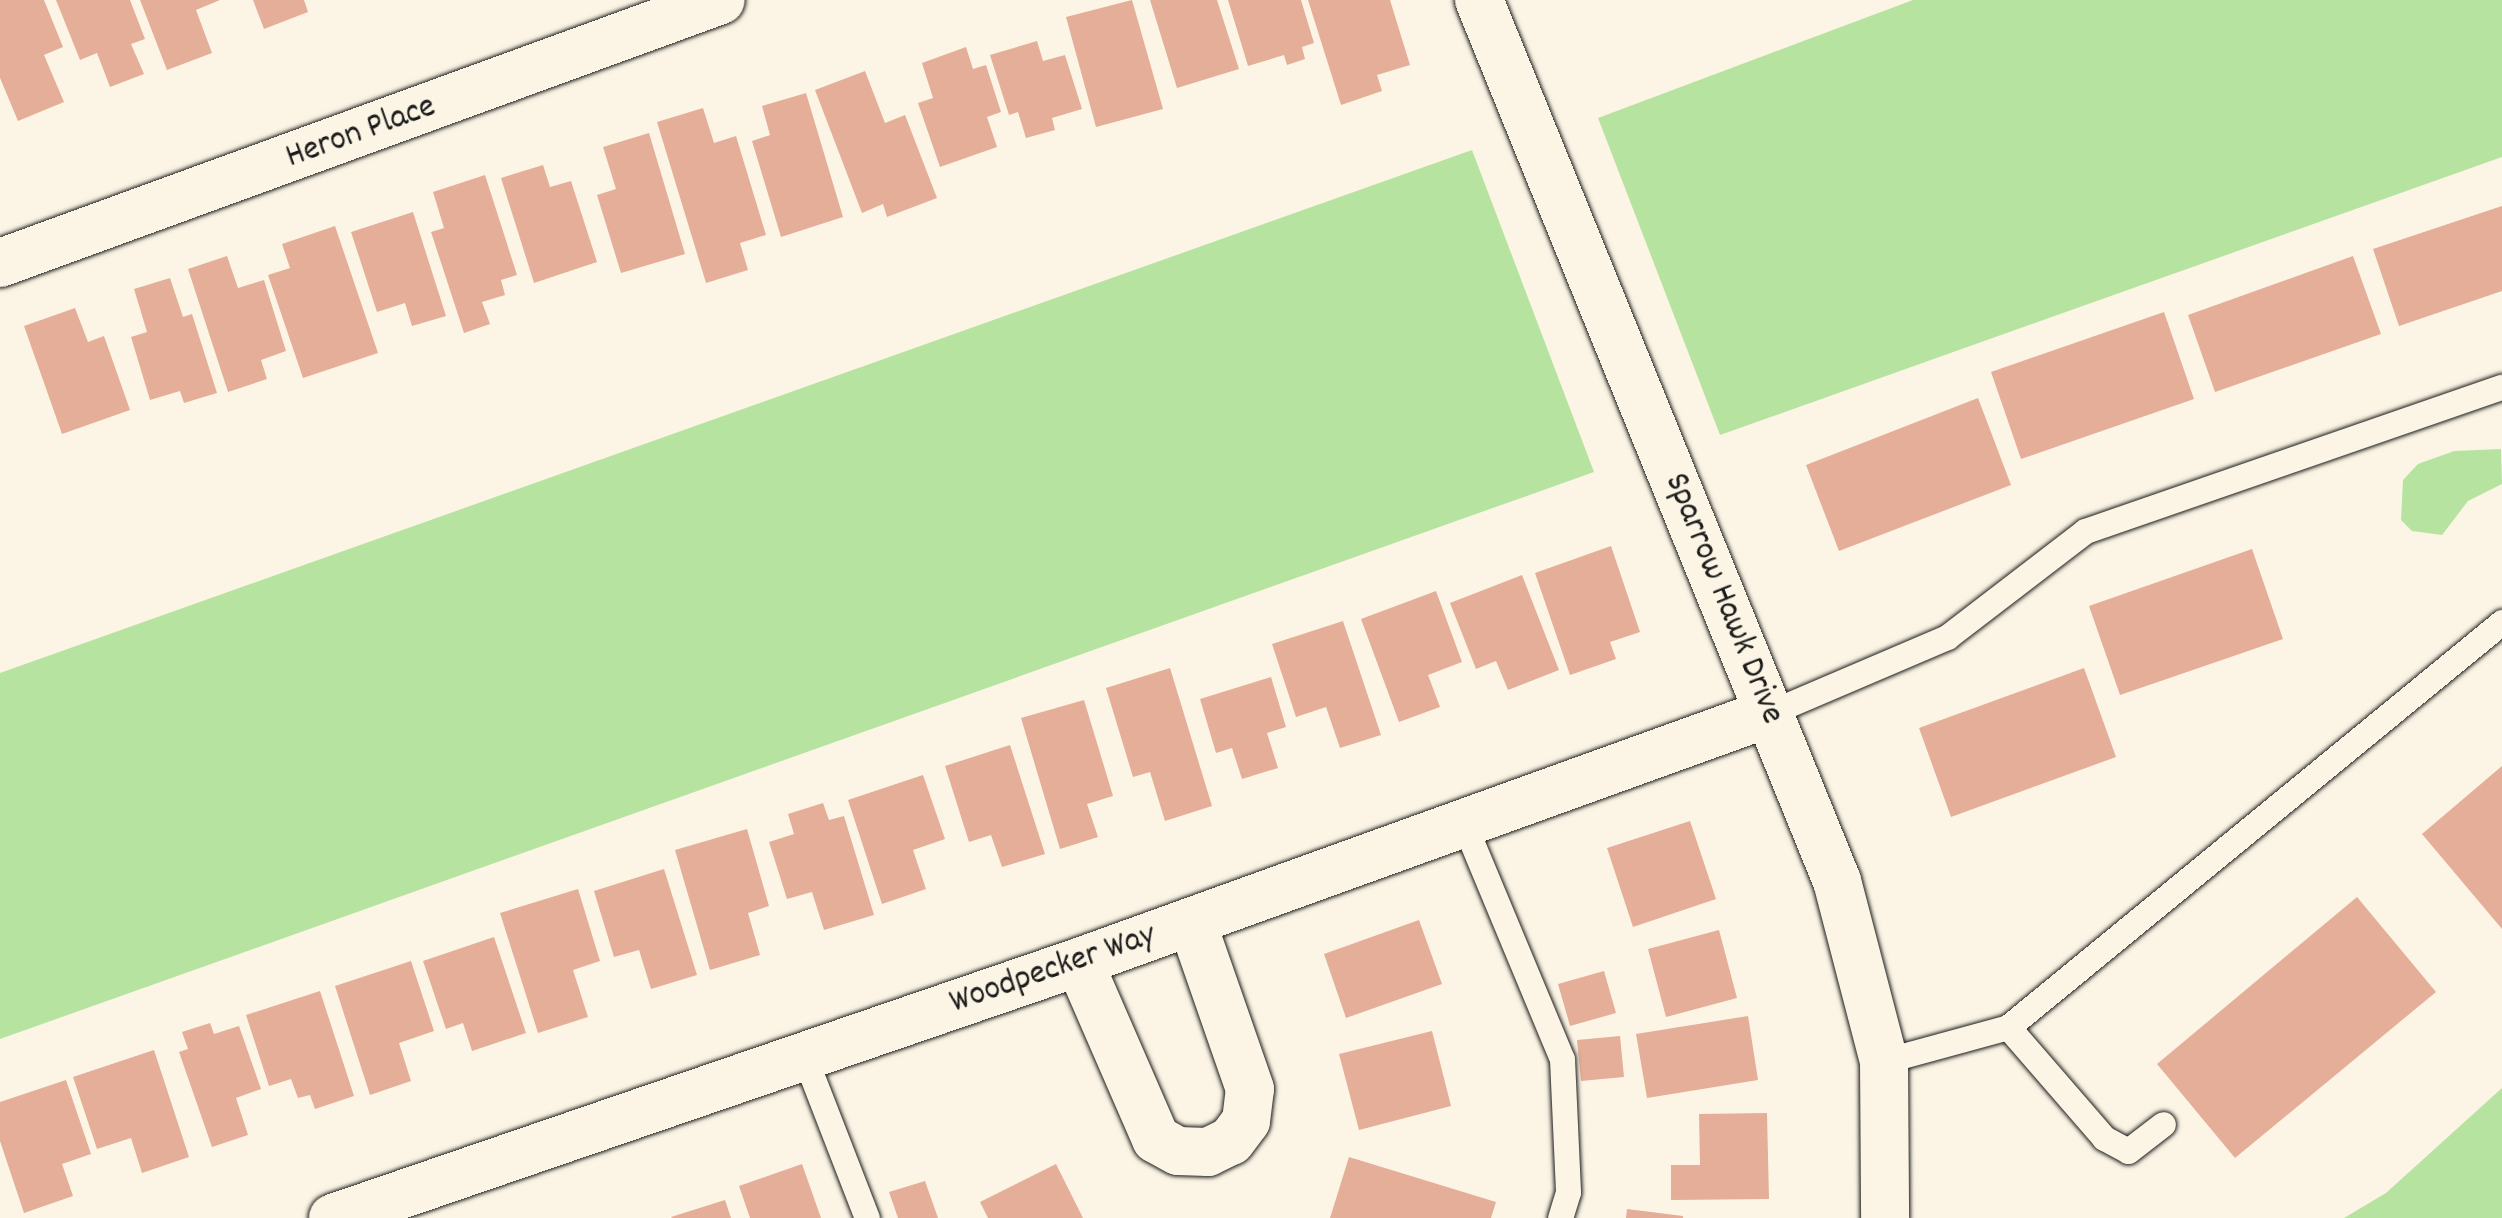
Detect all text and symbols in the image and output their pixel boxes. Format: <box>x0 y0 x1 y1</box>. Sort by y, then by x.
street label: Heron Place <box>280 87 442 179</box>
street label: Sparrow Hawk Drive <box>1654 467 1792 731</box>
street label: Woodpecker Way <box>945 915 1161 1025</box>

